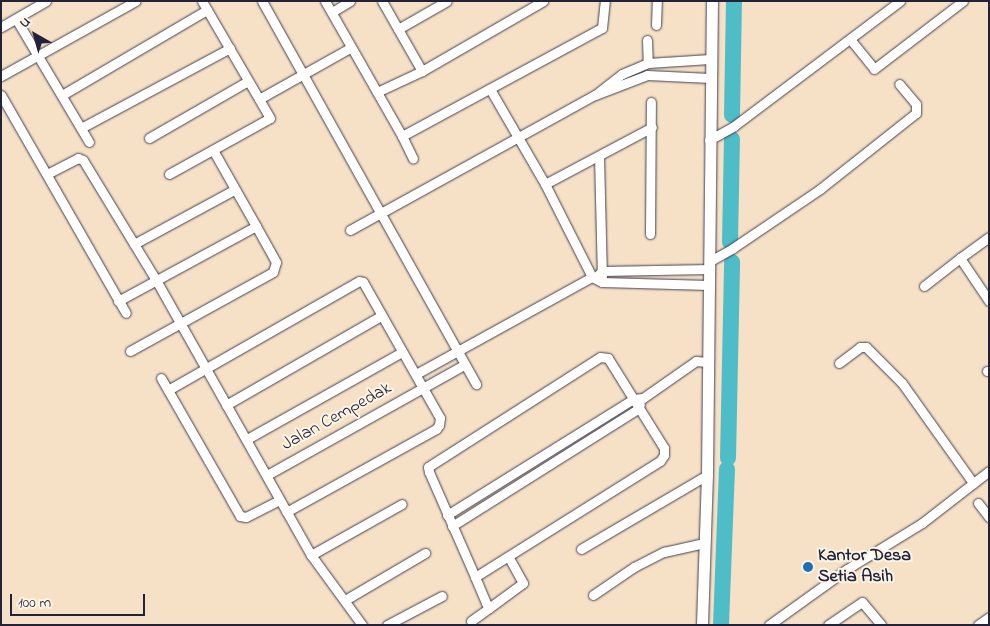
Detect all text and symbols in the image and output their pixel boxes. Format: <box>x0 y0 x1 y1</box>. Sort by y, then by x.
north arrow <box>10 10 60 60</box>
text: U <box>15 12 35 34</box>
street label: Jalan Cempedak <box>278 378 396 456</box>
place label: Kantor Desa Setia Asih <box>818 546 911 588</box>
marker: Kantor Desa Setia Asih <box>802 561 814 573</box>
scale bar <box>12 584 148 616</box>
text: 100 m <box>18 592 51 614</box>

